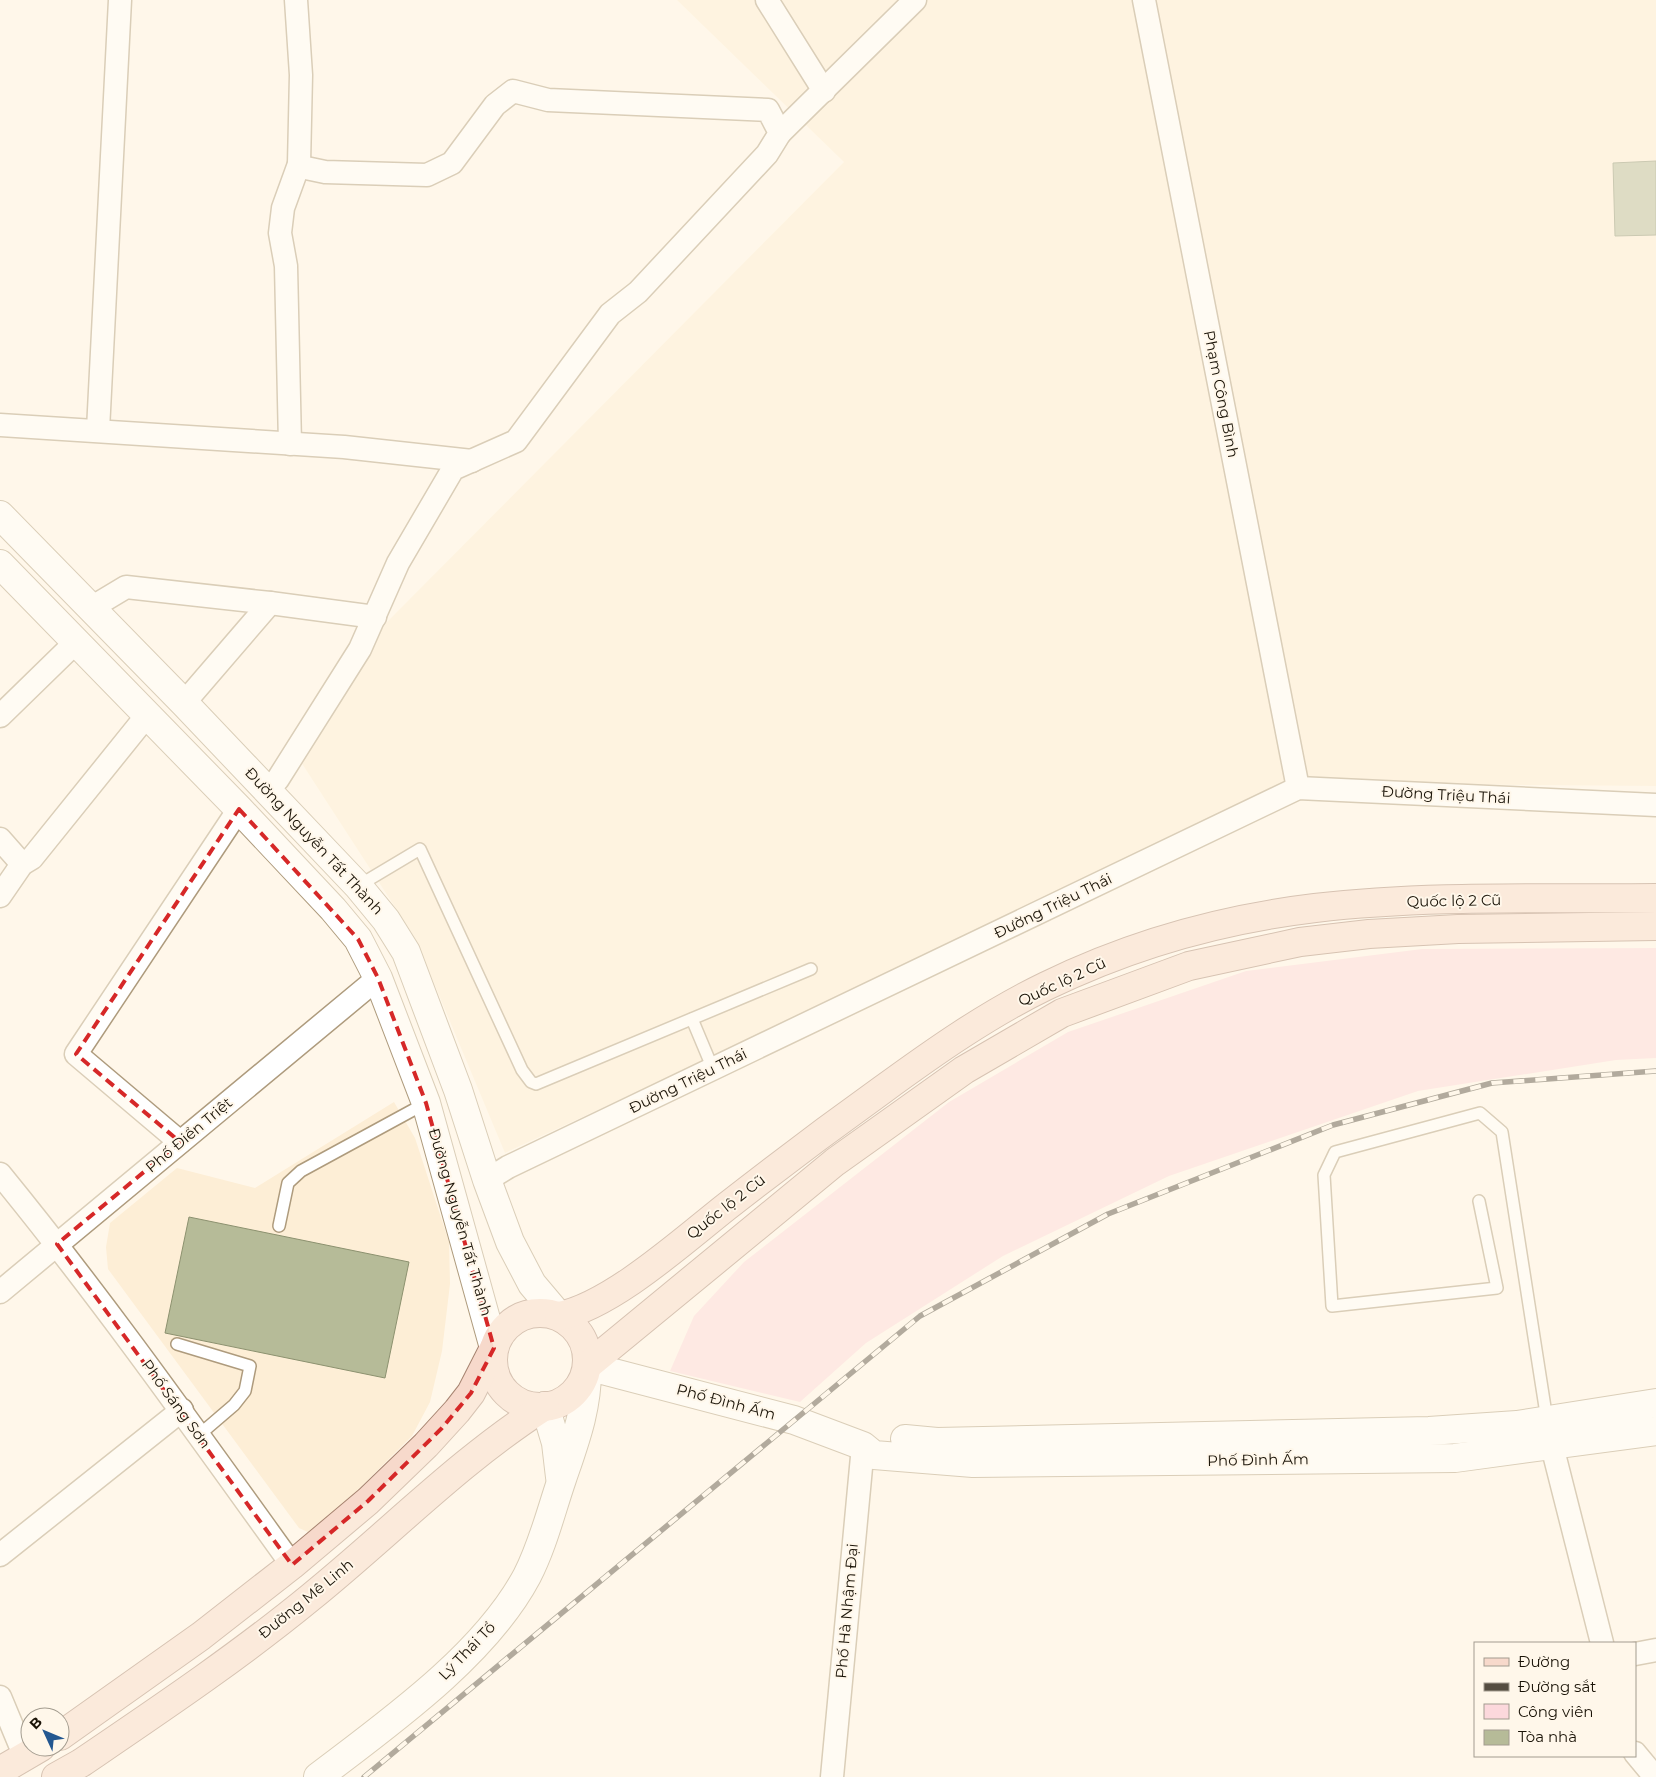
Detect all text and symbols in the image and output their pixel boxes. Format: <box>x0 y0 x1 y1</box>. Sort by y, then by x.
street label: Phạm Công Bình <box>1200 329 1243 459</box>
street label: Đường Nguyễn Tất Thành <box>241 763 388 918</box>
street label: Đường Triệu Thái <box>1381 782 1511 807</box>
street label: Đường Triệu Thái <box>991 869 1115 942</box>
street label: Quốc lộ 2 Cũ <box>1406 890 1502 911</box>
street label: Quốc lộ 2 Cũ <box>1015 953 1109 1010</box>
street label: Đường Triệu Thái <box>626 1044 750 1117</box>
street label: Phố Điển Triệt <box>141 1093 236 1176</box>
street label: Đường Nguyễn Tất Thành <box>425 1126 496 1318</box>
street label: Quốc lộ 2 Cũ <box>683 1170 769 1243</box>
street label: Phố Sáng Sơn <box>138 1355 215 1452</box>
street label: Phố Đình Ấm <box>675 1379 778 1424</box>
street label: Phố Đình Ấm <box>1207 1449 1309 1470</box>
street label: Phố Hà Nhậm Đại <box>831 1543 862 1679</box>
street label: Đường Mê Linh <box>254 1555 357 1643</box>
street label: Lý Thái Tổ <box>434 1618 499 1684</box>
legend <box>1474 1642 1636 1757</box>
text: Đường <box>1518 1652 1570 1671</box>
text: Đường sắt <box>1518 1677 1596 1696</box>
text: Công viên <box>1518 1702 1593 1721</box>
north arrow <box>20 1707 70 1757</box>
text: B <box>25 1713 46 1733</box>
text: Tòa nhà <box>1518 1727 1577 1746</box>

